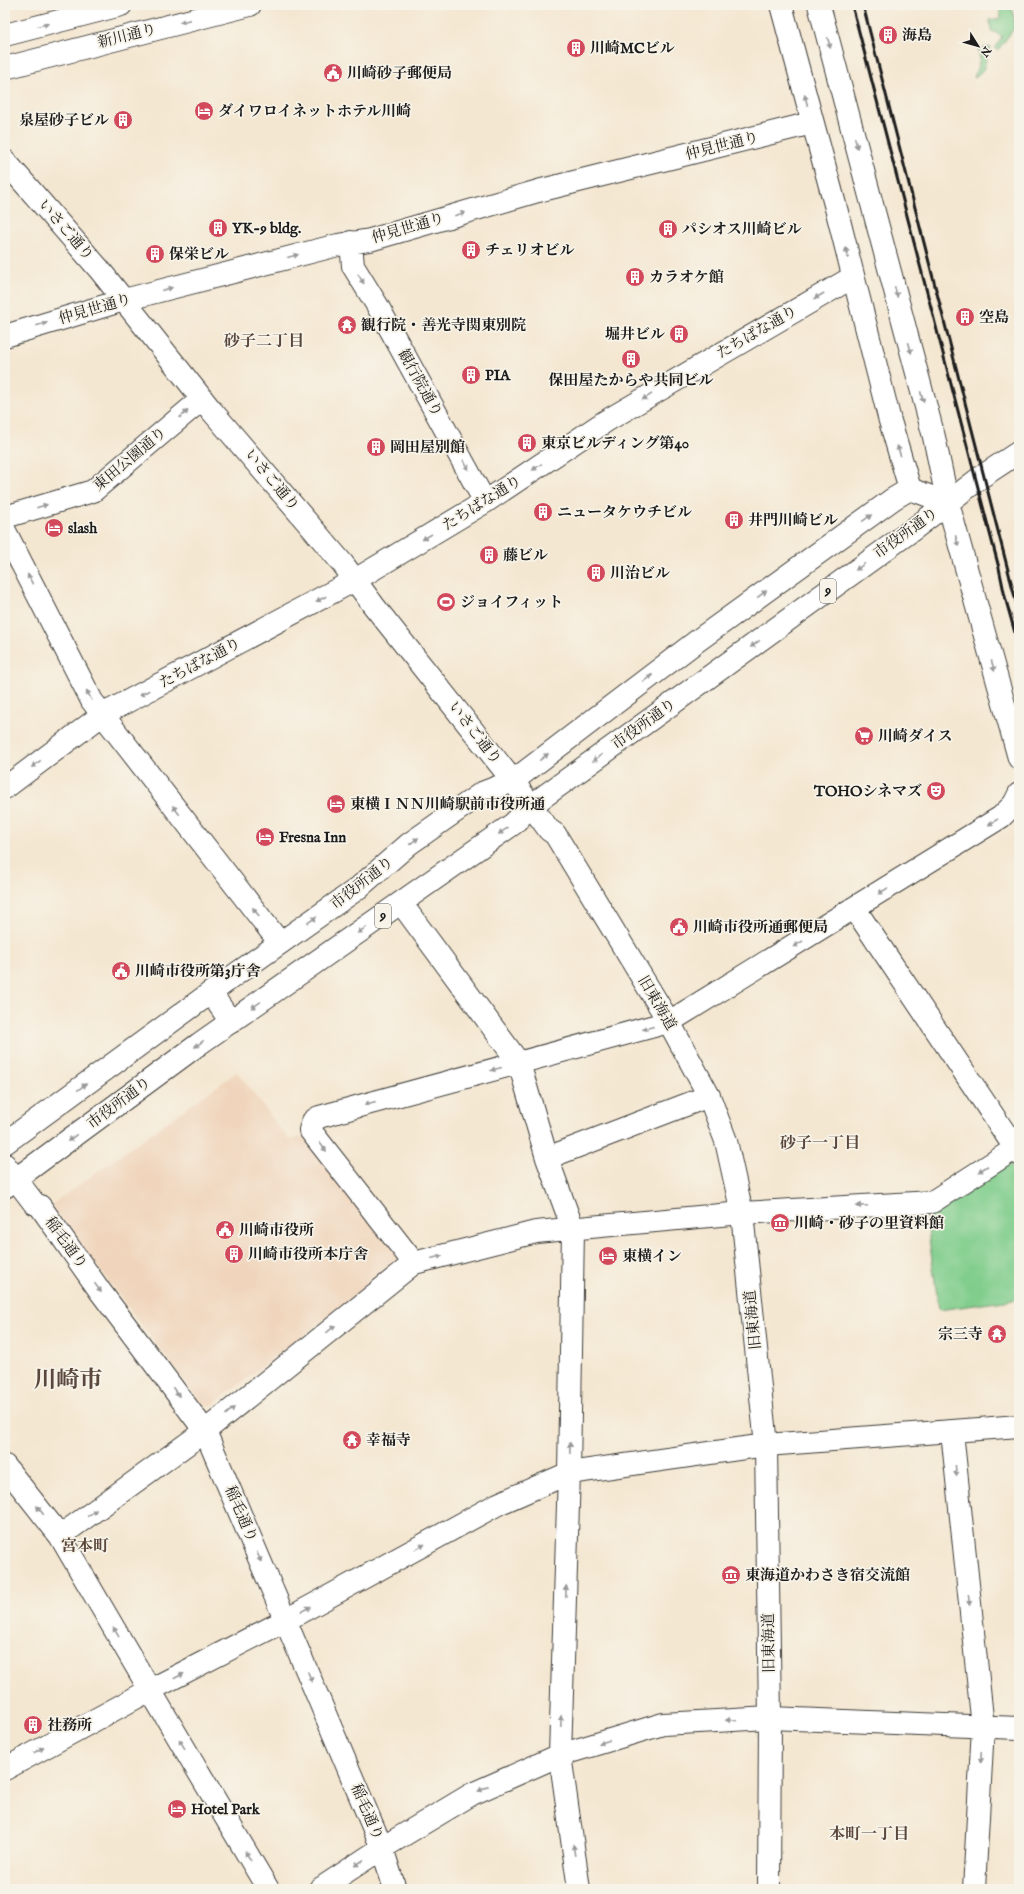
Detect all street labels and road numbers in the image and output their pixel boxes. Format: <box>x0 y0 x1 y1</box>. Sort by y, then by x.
street label: 新川通り <box>96 20 158 52</box>
street label: 仲見世通り <box>683 128 761 164</box>
street label: いさご通り <box>34 195 98 265</box>
street label: 仲見世通り <box>369 209 447 247</box>
street label: 仲見世通り <box>56 290 134 328</box>
street label: たちばな通り <box>713 301 801 363</box>
street label: 観行院通り <box>394 346 446 420</box>
street label: 東田公園通り <box>89 423 171 495</box>
street label: いさご通り <box>241 445 303 515</box>
street label: たちばな通り <box>439 471 525 535</box>
street label: 市役所通り <box>870 503 942 563</box>
road number: 9 <box>820 579 836 603</box>
street label: たちばな通り <box>156 633 244 693</box>
street label: 市役所通り <box>608 694 680 754</box>
street label: いさご通り <box>444 698 506 768</box>
street label: 市役所通り <box>327 852 397 914</box>
road number: 9 <box>375 904 391 928</box>
street label: 旧東海道 <box>633 972 681 1034</box>
street label: 市役所通り <box>83 1073 155 1133</box>
street label: 稲毛通り <box>41 1213 91 1273</box>
street label: 旧東海道 <box>740 1289 766 1351</box>
street label: 稲毛通り <box>221 1483 261 1545</box>
street label: 旧東海道 <box>759 1613 779 1673</box>
street label: 稲毛通り <box>347 1781 387 1843</box>

